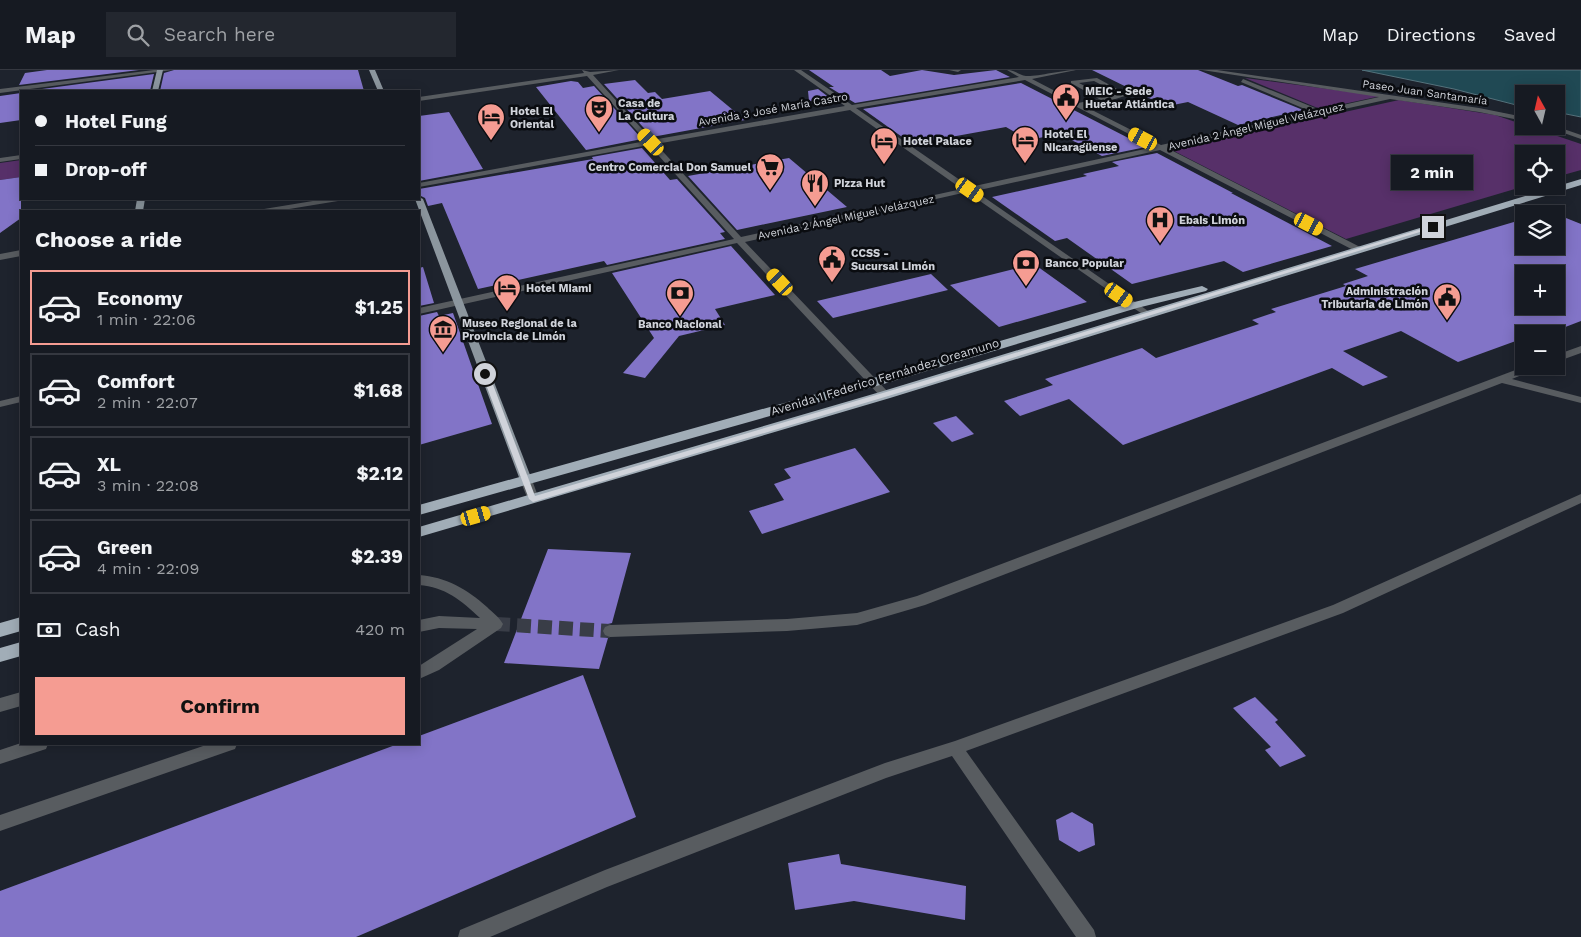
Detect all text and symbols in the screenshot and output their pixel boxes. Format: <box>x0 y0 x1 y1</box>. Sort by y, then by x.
search box <box>106 12 456 57</box>
text: Map <box>25 21 76 49</box>
icon: search <box>124 21 152 49</box>
text: Search here <box>164 23 275 46</box>
text: Map <box>1322 24 1359 45</box>
text: Directions <box>1387 24 1476 45</box>
text: Saved <box>1504 24 1556 45</box>
street label: Paseo Juan Santamaría <box>1362 77 1488 108</box>
public building icon: MEIC - Sede Huetar Atlántica <box>1051 82 1081 121</box>
place label: MEIC - Sede Huetar Atlántica <box>1085 85 1175 111</box>
north arrow <box>1515 85 1565 135</box>
map controls <box>1515 85 1565 375</box>
street label: Avenida 3 José María Castro <box>697 90 849 129</box>
theatre icon: Casa de La Cultura <box>584 94 614 133</box>
place label: Casa de La Cultura <box>618 97 675 123</box>
street label: Avenida 2 Ángel Miguel Velázquez <box>1167 99 1345 153</box>
hotel icon: Hotel El Oriental <box>476 102 506 141</box>
place label: Hotel El Oriental <box>510 105 554 131</box>
text: Hotel Fung <box>65 110 167 133</box>
hotel icon: Hotel El Nicaragüense <box>1010 125 1040 164</box>
car <box>1126 125 1159 153</box>
car <box>635 126 666 158</box>
hotel icon: Hotel Palace <box>869 126 899 165</box>
place label: Hotel El Nicaragüense <box>1044 128 1117 154</box>
place label: Hotel Palace <box>903 135 972 148</box>
button: locate <box>1515 145 1565 195</box>
supermarket icon: Centro Comercial Don Samuel <box>755 152 785 191</box>
callout: 2 min <box>1392 154 1474 190</box>
text: Drop-off <box>65 158 147 181</box>
place label: Centro Comercial Don Samuel <box>588 161 751 174</box>
text: 2 min <box>1410 163 1454 182</box>
restaurant icon: Pizza Hut <box>800 168 830 207</box>
car <box>953 175 986 205</box>
place label: Pizza Hut <box>834 177 885 190</box>
street label: Avenida 2 Ángel Miguel Velázquez <box>757 191 936 243</box>
hospital icon: Ebais Limón <box>1145 205 1175 244</box>
button: layers <box>1515 205 1565 255</box>
car <box>1292 211 1325 237</box>
place label: Ebais Limón <box>1179 214 1245 227</box>
route end <box>1422 216 1444 238</box>
text: Choose a ride <box>35 227 182 252</box>
public building icon: CCSS - Sucursal Limón <box>817 244 847 283</box>
place label: CCSS - Sucursal Limón <box>851 247 935 273</box>
bank icon: Banco Popular <box>1011 248 1041 287</box>
place label: Banco Popular <box>1045 257 1124 270</box>
button: + <box>1515 265 1565 315</box>
car <box>764 266 795 298</box>
hotel icon: Hotel Miami <box>492 273 522 312</box>
bank icon: Banco Nacional <box>665 278 695 317</box>
car <box>1102 280 1135 310</box>
place label: Hotel Miami <box>526 282 592 295</box>
public building icon: Administración Tributaria de Limón <box>1432 282 1462 321</box>
icon: car <box>37 285 82 330</box>
place label: Administración Tributaria de Limón <box>1321 285 1428 311</box>
text: Economy <box>97 287 182 310</box>
text: $1.25 <box>355 296 403 319</box>
text: 1 min · 22:06 <box>97 310 196 329</box>
museum icon: Museo Regional de la Provincia de Limón <box>428 314 458 353</box>
place label: Museo Regional de la Provincia de Limón <box>462 317 577 343</box>
place label: Banco Nacional <box>638 318 722 331</box>
button: − <box>1515 325 1565 375</box>
street label: Avenida 1 Federico Fernández Oreamuno <box>769 336 1001 418</box>
route start <box>474 363 496 385</box>
icon: car <box>37 368 82 413</box>
text: Comfort <box>97 370 175 393</box>
text: $1.68 <box>354 379 403 402</box>
text: 2 min · 22:07 <box>97 393 198 412</box>
icon: car <box>37 451 82 496</box>
text: XL <box>97 453 121 476</box>
text: $2.12 <box>356 462 403 485</box>
text: 3 min · 22:08 <box>97 476 199 495</box>
car <box>459 505 492 527</box>
icon: car <box>37 534 82 579</box>
text: Green <box>97 536 153 559</box>
text: $2.39 <box>351 545 403 568</box>
text: 4 min · 22:09 <box>97 559 199 578</box>
icon: cash <box>35 616 63 644</box>
text: Cash <box>75 618 121 641</box>
text: 420 m <box>355 620 405 639</box>
button: Confirm <box>35 677 405 735</box>

